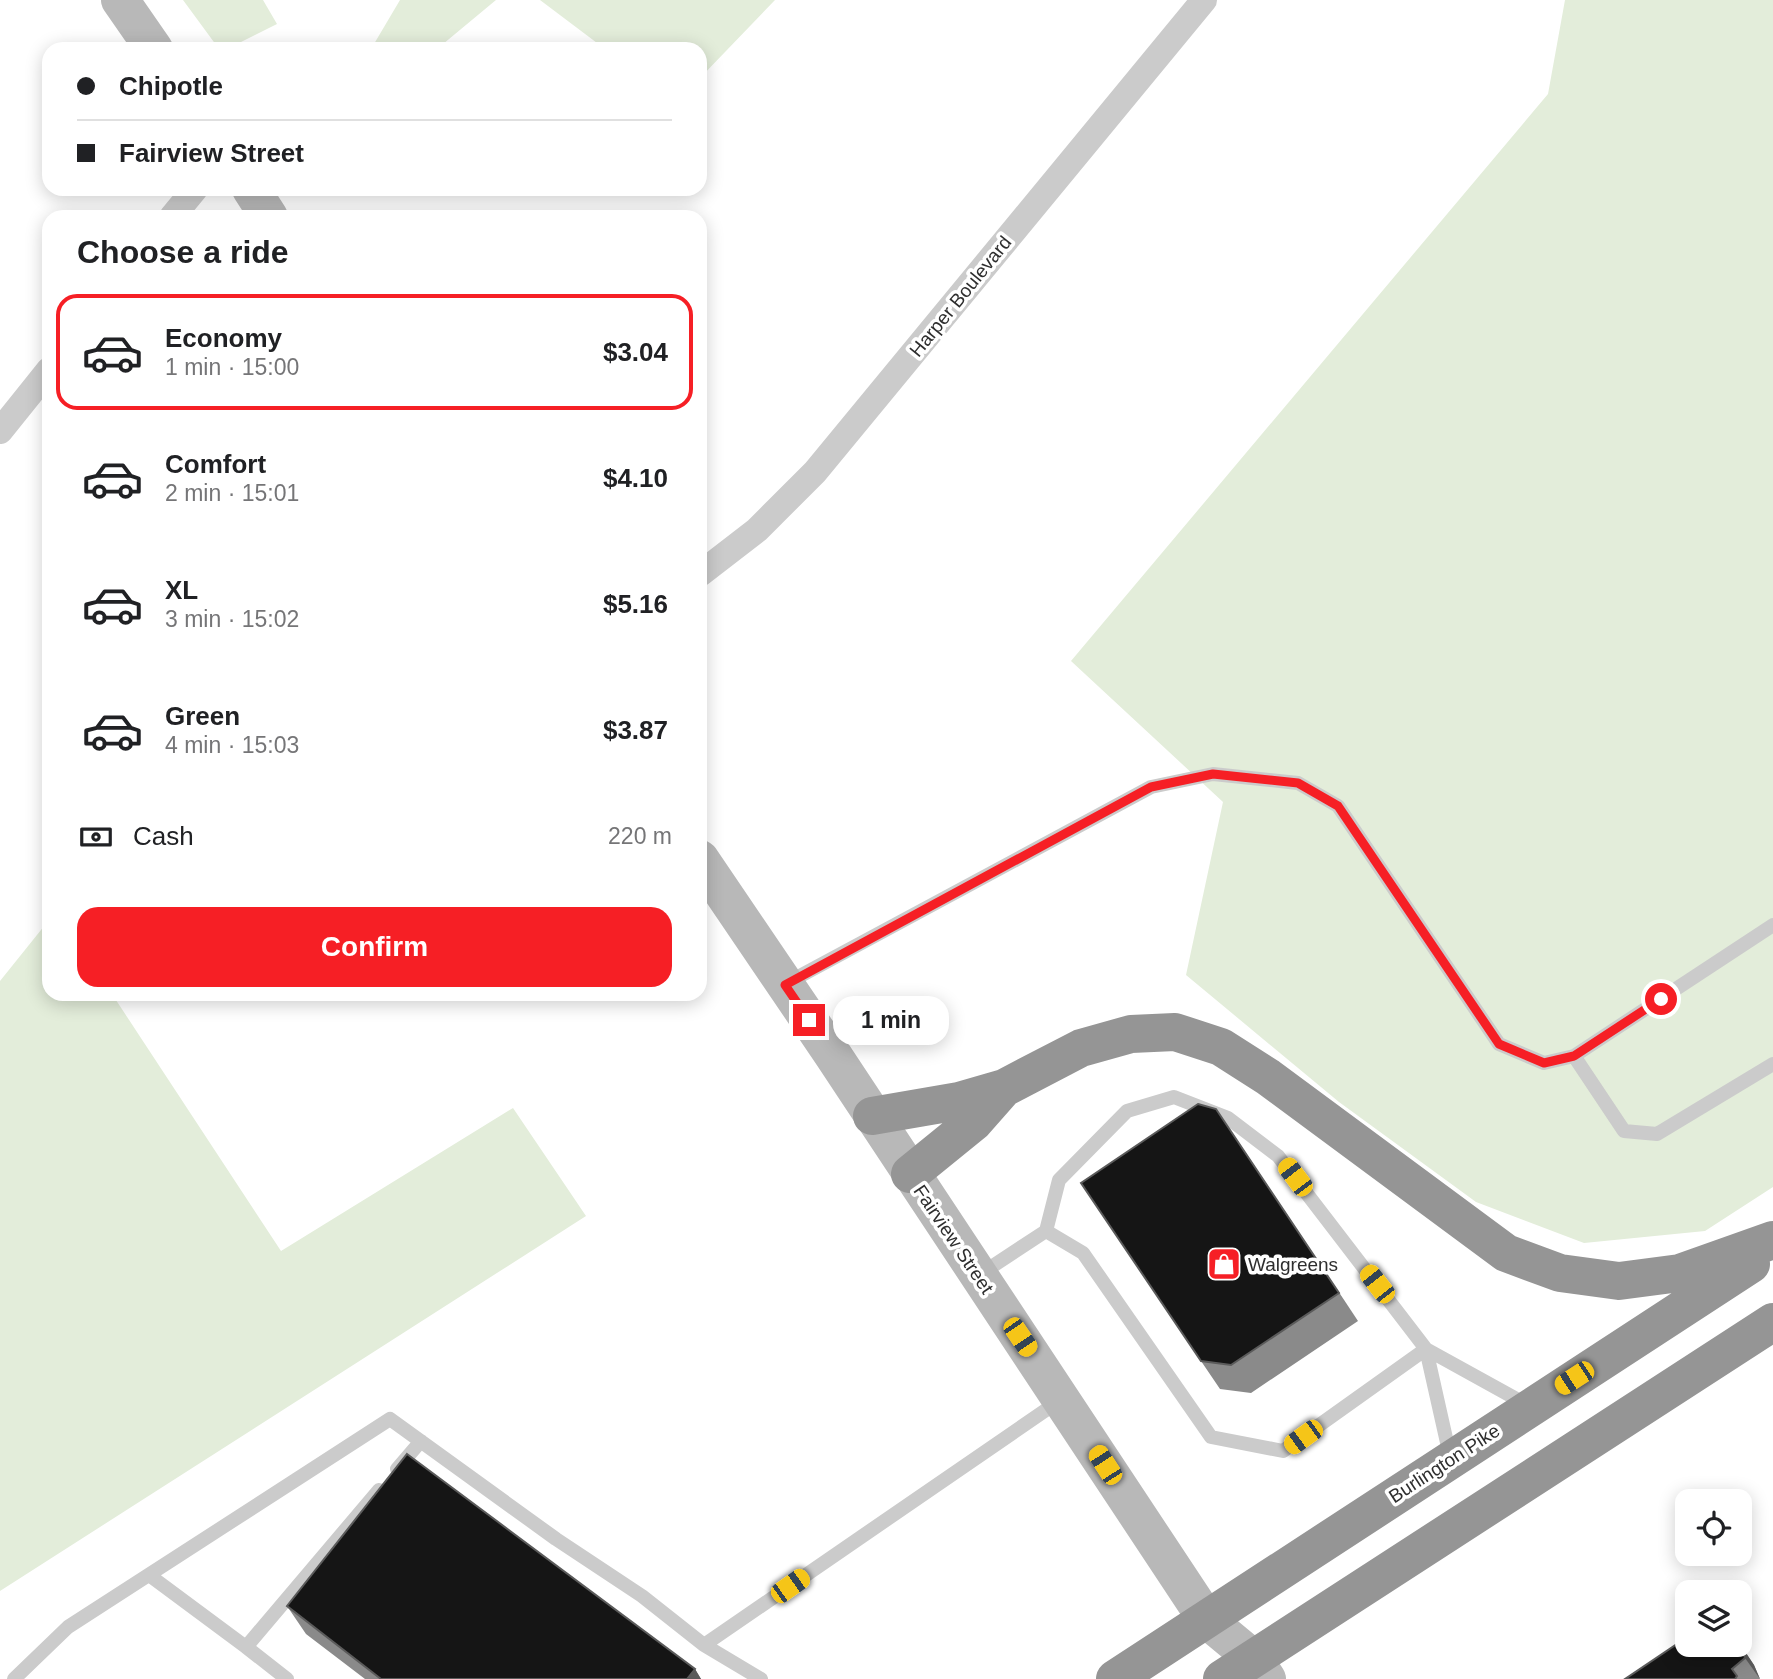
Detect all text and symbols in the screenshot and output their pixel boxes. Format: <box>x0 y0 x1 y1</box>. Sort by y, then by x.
text: Chipotle <box>119 71 223 101</box>
text: Fairview Street <box>119 138 304 168</box>
street label: Harper Boulevard <box>905 232 1015 361</box>
text: Choose a ride <box>77 234 289 270</box>
icon: car <box>81 321 144 384</box>
text: Economy <box>165 323 282 353</box>
text: $3.04 <box>603 337 668 367</box>
text: 1 min · 15:00 <box>165 354 299 380</box>
icon: car <box>81 447 144 510</box>
text: Comfort <box>165 449 266 479</box>
text: $4.10 <box>603 463 668 493</box>
text: 2 min · 15:01 <box>165 480 299 506</box>
icon: car <box>81 573 144 636</box>
text: XL <box>165 575 198 605</box>
text: $5.16 <box>603 589 668 619</box>
text: 3 min · 15:02 <box>165 606 299 632</box>
icon: car <box>81 699 144 762</box>
text: Green <box>165 701 240 731</box>
text: $3.87 <box>603 715 668 745</box>
text: 4 min · 15:03 <box>165 732 299 758</box>
icon: cash <box>77 818 115 856</box>
text: Cash <box>133 821 194 851</box>
text: 220 m <box>608 823 672 849</box>
button: Confirm <box>77 907 672 987</box>
route start <box>1645 983 1677 1015</box>
callout: 1 min <box>834 996 949 1044</box>
route end <box>793 1004 825 1036</box>
text: 1 min <box>861 1007 921 1033</box>
car <box>1274 1154 1317 1200</box>
street label: Fairview Street <box>909 1181 998 1298</box>
shop icon: Walgreens <box>1205 1245 1243 1283</box>
place label: Walgreens <box>1248 1254 1338 1275</box>
car <box>1356 1261 1399 1307</box>
car <box>1000 1314 1041 1360</box>
car <box>1551 1358 1598 1398</box>
car <box>1280 1416 1327 1458</box>
street label: Burlington Pike <box>1385 1420 1504 1507</box>
car <box>1085 1442 1126 1488</box>
map controls <box>1675 1489 1752 1657</box>
button: locate <box>1675 1489 1752 1566</box>
car <box>767 1565 814 1607</box>
button: layers <box>1675 1580 1752 1657</box>

